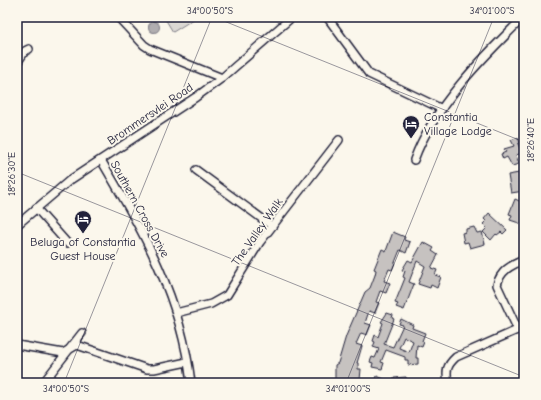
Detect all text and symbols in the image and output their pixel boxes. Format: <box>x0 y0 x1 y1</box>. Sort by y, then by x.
text: 34°00'50"S <box>187 5 234 17</box>
text: 34°01'00"S <box>470 5 515 17</box>
street label: Brommersvlei Road <box>105 80 195 148</box>
place label: Constantia Village Lodge <box>424 110 492 138</box>
hotel icon: Constantia Village Lodge <box>401 114 421 139</box>
text: 18°26'40"E <box>525 118 537 162</box>
text: 18°26'30"E <box>6 152 18 196</box>
street label: Southern Cross Drive <box>108 158 172 260</box>
street label: The Valley Walk <box>228 195 286 269</box>
hotel icon: Beluga of Constantia Guest House <box>73 209 93 234</box>
place label: Beluga of Constantia Guest House <box>30 235 136 263</box>
text: 34°00'50"S <box>43 383 90 395</box>
text: 34°01'00"S <box>326 383 371 395</box>

